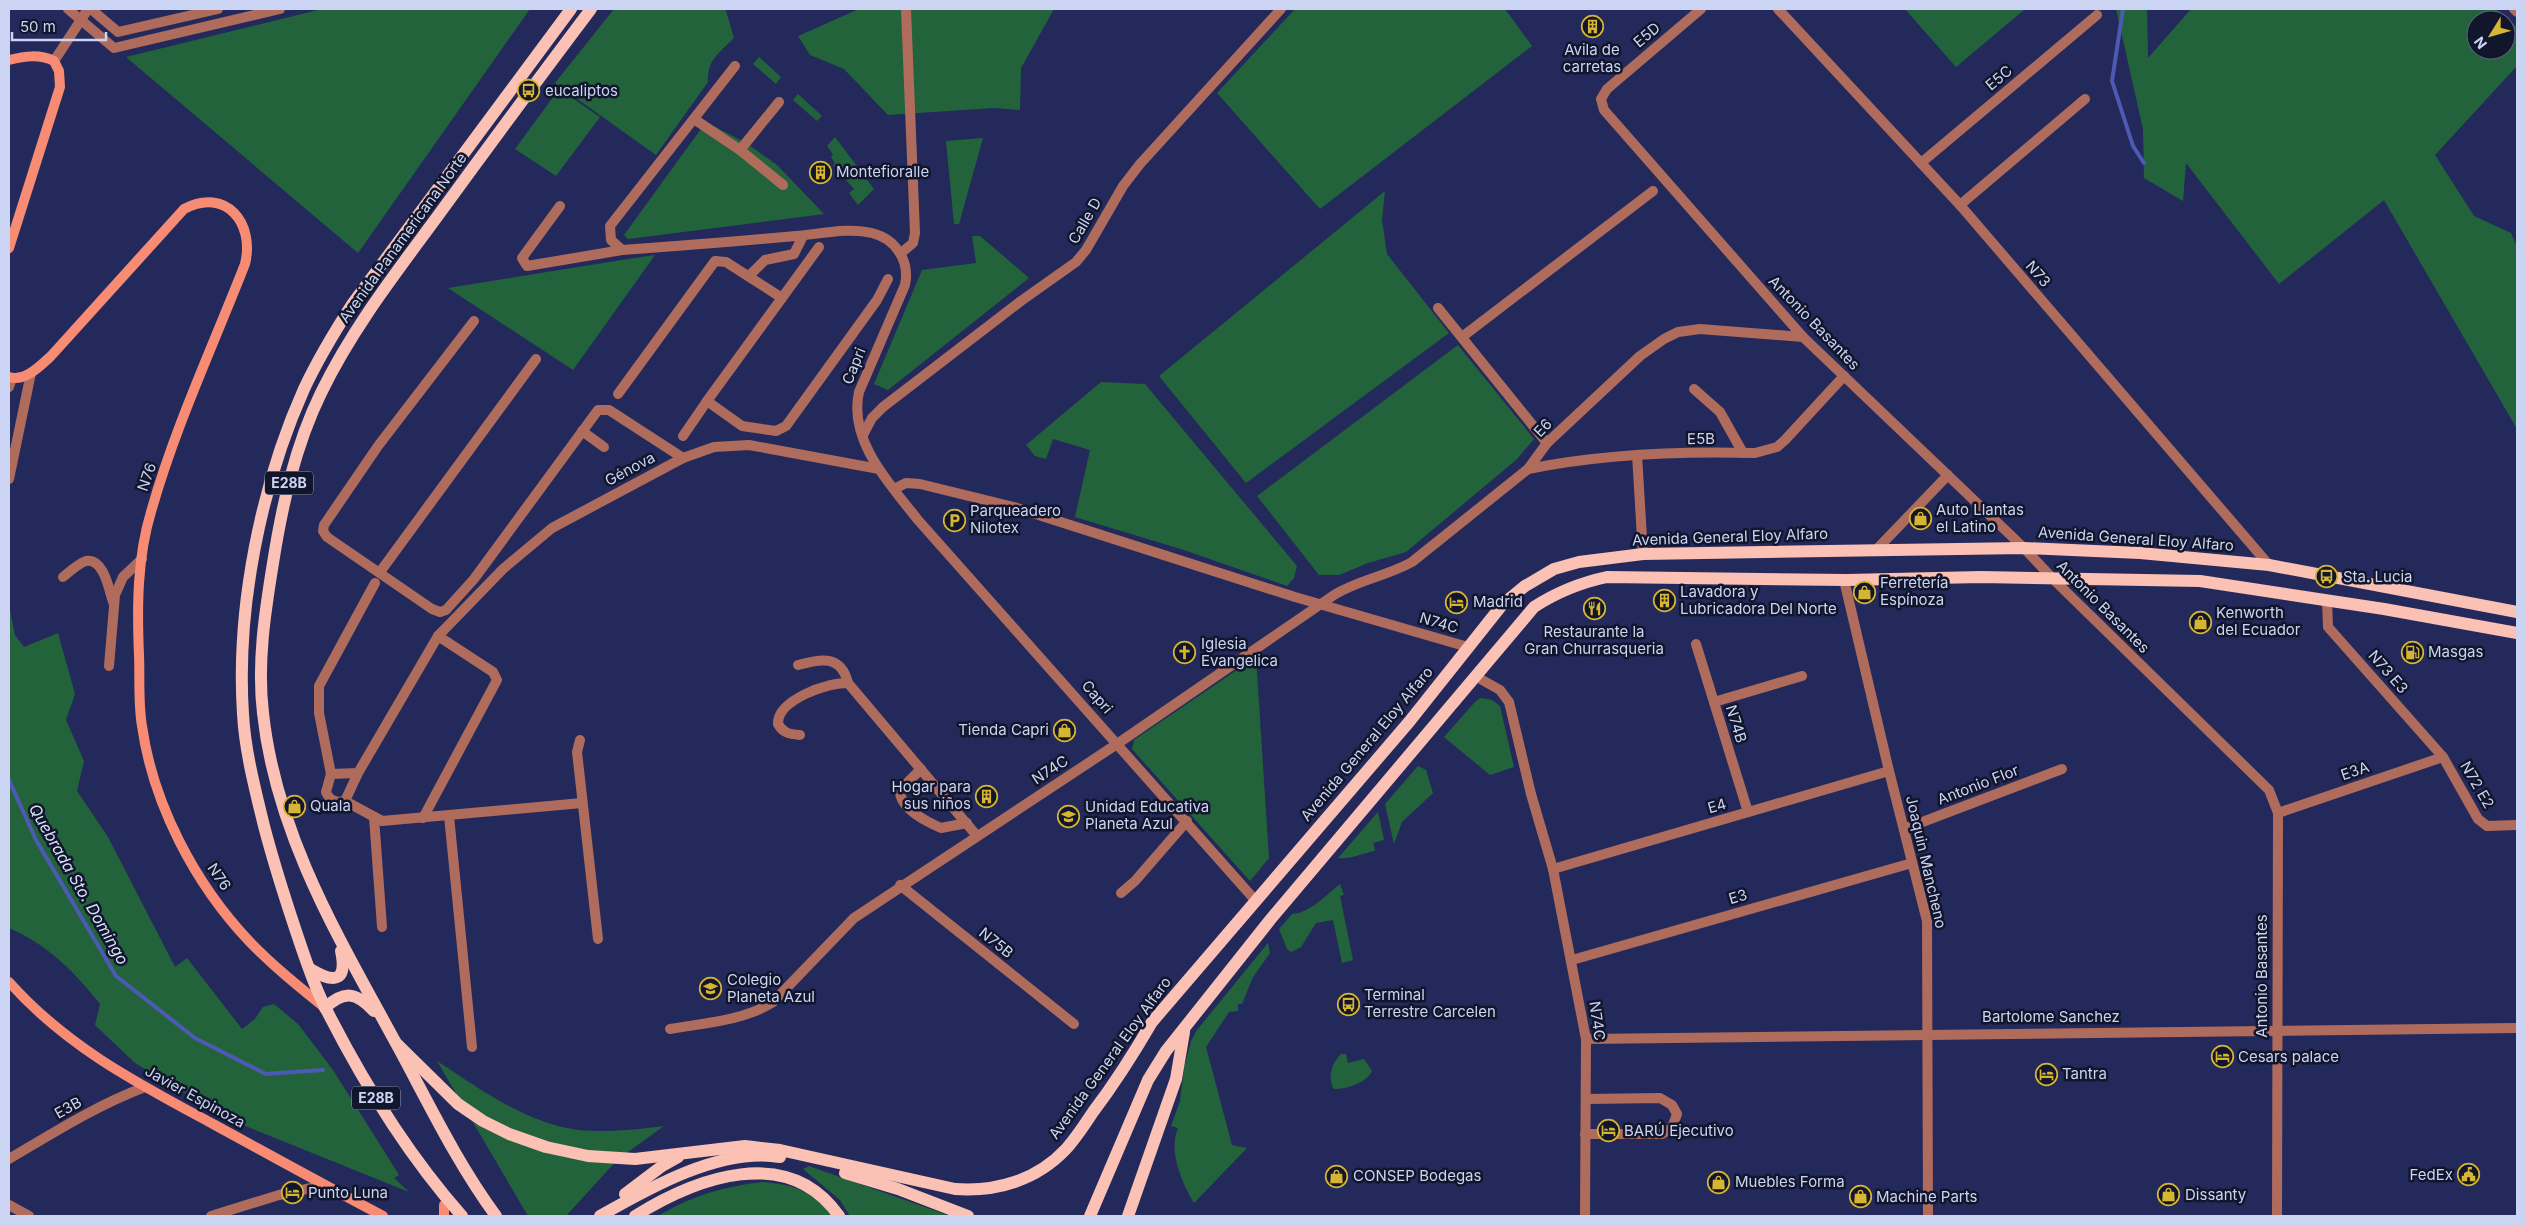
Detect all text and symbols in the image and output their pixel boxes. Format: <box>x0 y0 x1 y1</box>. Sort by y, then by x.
scale bar <box>12 10 106 42</box>
north arrow <box>2466 10 2516 60</box>
building icon: Avila de carretas <box>1580 15 1604 39</box>
text: 50 m <box>20 17 56 36</box>
street label: E5D <box>1629 18 1664 51</box>
text: N <box>2470 34 2490 53</box>
place label: Avila de carretas <box>1563 40 1621 76</box>
street label: E5C <box>1981 61 2016 94</box>
bus stop icon: eucaliptos <box>517 79 541 103</box>
place label: eucaliptos <box>545 81 618 100</box>
street label: Avenida Panamericana Norte <box>335 149 471 326</box>
building icon: Montefioralle <box>808 160 832 184</box>
place label: Montefioralle <box>836 162 929 181</box>
street label: Calle D <box>1064 194 1105 247</box>
street label: N73 <box>2022 257 2055 291</box>
street label: Antonio Basantes <box>1765 272 1864 374</box>
street label: Capri <box>838 345 869 387</box>
street label: E6 <box>1529 414 1556 441</box>
street label: E5B <box>1687 429 1715 448</box>
street label: Génova <box>601 447 658 490</box>
street label: N76 <box>133 460 160 494</box>
road number: E28B <box>265 472 313 494</box>
place label: Auto Llantas el Latino <box>1936 500 2024 536</box>
place label: Parqueadero Nilotex <box>970 501 1061 537</box>
shop icon: Auto Llantas el Latino <box>1908 507 1932 531</box>
parking icon: Parqueadero Nilotex <box>942 508 966 532</box>
street label: Avenida General Eloy Alfaro <box>2038 522 2235 555</box>
street label: Avenida General Eloy Alfaro <box>1632 524 1828 549</box>
street label: Antonio Basantes <box>2053 556 2154 657</box>
bus stop icon: Sta. Lucia <box>2315 565 2339 589</box>
place label: Sta. Lucia <box>2343 567 2413 586</box>
place label: Ferretería Espínoza <box>1880 573 1948 609</box>
shop icon: Ferretería Espínoza <box>1852 580 1876 604</box>
place label: Lavadora y Lubricadora Del Norte <box>1680 582 1837 618</box>
building icon: Lavadora y Lubricadora Del Norte <box>1652 589 1676 613</box>
hotel icon: Madrid <box>1445 590 1469 614</box>
place label: Madrid <box>1473 592 1523 611</box>
restaurant icon: Restaurante la Gran Churrasqueria <box>1582 597 1606 621</box>
place label: Kenworth del Ecuador <box>2216 603 2301 639</box>
street label: N74C <box>1417 608 1461 637</box>
shop icon: Kenworth del Ecuador <box>2188 610 2212 634</box>
place label: Restaurante la Gran Churrasqueria <box>1524 622 1664 658</box>
place label: Iglesia Evangelica <box>1201 634 1278 670</box>
fuel station icon: Masgas <box>2400 640 2424 664</box>
church icon: Iglesia Evangelica <box>1173 641 1197 665</box>
place label: Masgas <box>2428 642 2484 661</box>
street label: N73 E3 <box>2364 646 2412 697</box>
street label: Avenida General Eloy Alfaro <box>1296 662 1437 825</box>
street label: Capri <box>1078 676 1117 717</box>
street label: N74B <box>1722 703 1751 745</box>
shop icon: Tienda Capri <box>1053 718 1077 742</box>
place label: Tienda Capri <box>958 720 1049 739</box>
street label: N74C <box>1028 751 1072 788</box>
street label: E3A <box>2338 757 2371 784</box>
street label: N72 E2 <box>2456 758 2498 812</box>
street label: Antonio Flor <box>1934 760 2022 809</box>
place label: Hogar para sus niños <box>892 777 971 813</box>
building icon: Hogar para sus niños <box>975 784 999 808</box>
shop icon: Quala <box>282 794 306 818</box>
street label: E4 <box>1705 794 1728 817</box>
street label: Joaquin Mancheno <box>1902 794 1951 930</box>
place label: Quala <box>310 796 351 815</box>
place label: Unidad Educativa Planeta Azul <box>1085 797 1209 833</box>
water label: Quebrada Sto. Domingo <box>25 800 133 968</box>
school or university icon: Unidad Educativa Planeta Azul <box>1057 804 1081 828</box>
street label: N76 <box>203 859 235 894</box>
street label: E3 <box>1726 885 1749 908</box>
street label: Antonio Basantes <box>2252 914 2271 1038</box>
street label: N75B <box>975 923 1017 962</box>
place label: Colegio Planeta Azul <box>727 970 815 1006</box>
street label: Avenida General Eloy Alfaro <box>1044 973 1175 1143</box>
school or university icon: Colegio Planeta Azul <box>699 977 723 1001</box>
place label: Terminal Terrestre Carcelen <box>1364 985 1496 1021</box>
bus stop icon: Terminal Terrestre Carcelen <box>1336 992 1360 1016</box>
street label: N74C <box>1585 1000 1610 1042</box>
street label: Bartolome Sanchez <box>1982 1007 2120 1026</box>
hotel icon: Cesars palace <box>2210 1045 2234 1069</box>
place label: Cesars palace <box>2238 1047 2339 1066</box>
street label: Javier Espinoza <box>142 1061 249 1132</box>
hotel icon: Tantra <box>2034 1062 2058 1086</box>
place label: Tantra <box>2062 1064 2107 1083</box>
road number: E28B <box>352 1086 400 1110</box>
street label: E3B <box>51 1092 85 1123</box>
hotel icon: BARÚ Ejecutivo <box>1596 1119 1620 1143</box>
place label: BARÚ Ejecutivo <box>1624 1121 1734 1140</box>
public building icon: FedEx <box>2457 1163 2481 1187</box>
shop icon: CONSEP Bodegas <box>1325 1164 1349 1188</box>
place label: FedEx <box>2410 1165 2453 1184</box>
place label: CONSEP Bodegas <box>1353 1166 1482 1185</box>
shop icon: Muebles Forma <box>1707 1170 1731 1194</box>
place label: Muebles Forma <box>1735 1172 1845 1191</box>
hotel icon: Punto Luna <box>280 1181 304 1205</box>
place label: Punto Luna <box>308 1183 388 1202</box>
shop icon: Dissanty <box>2157 1183 2181 1207</box>
shop icon: Machine Parts <box>1848 1185 1872 1209</box>
place label: Dissanty <box>2185 1185 2247 1204</box>
place label: Machine Parts <box>1876 1187 1978 1206</box>

